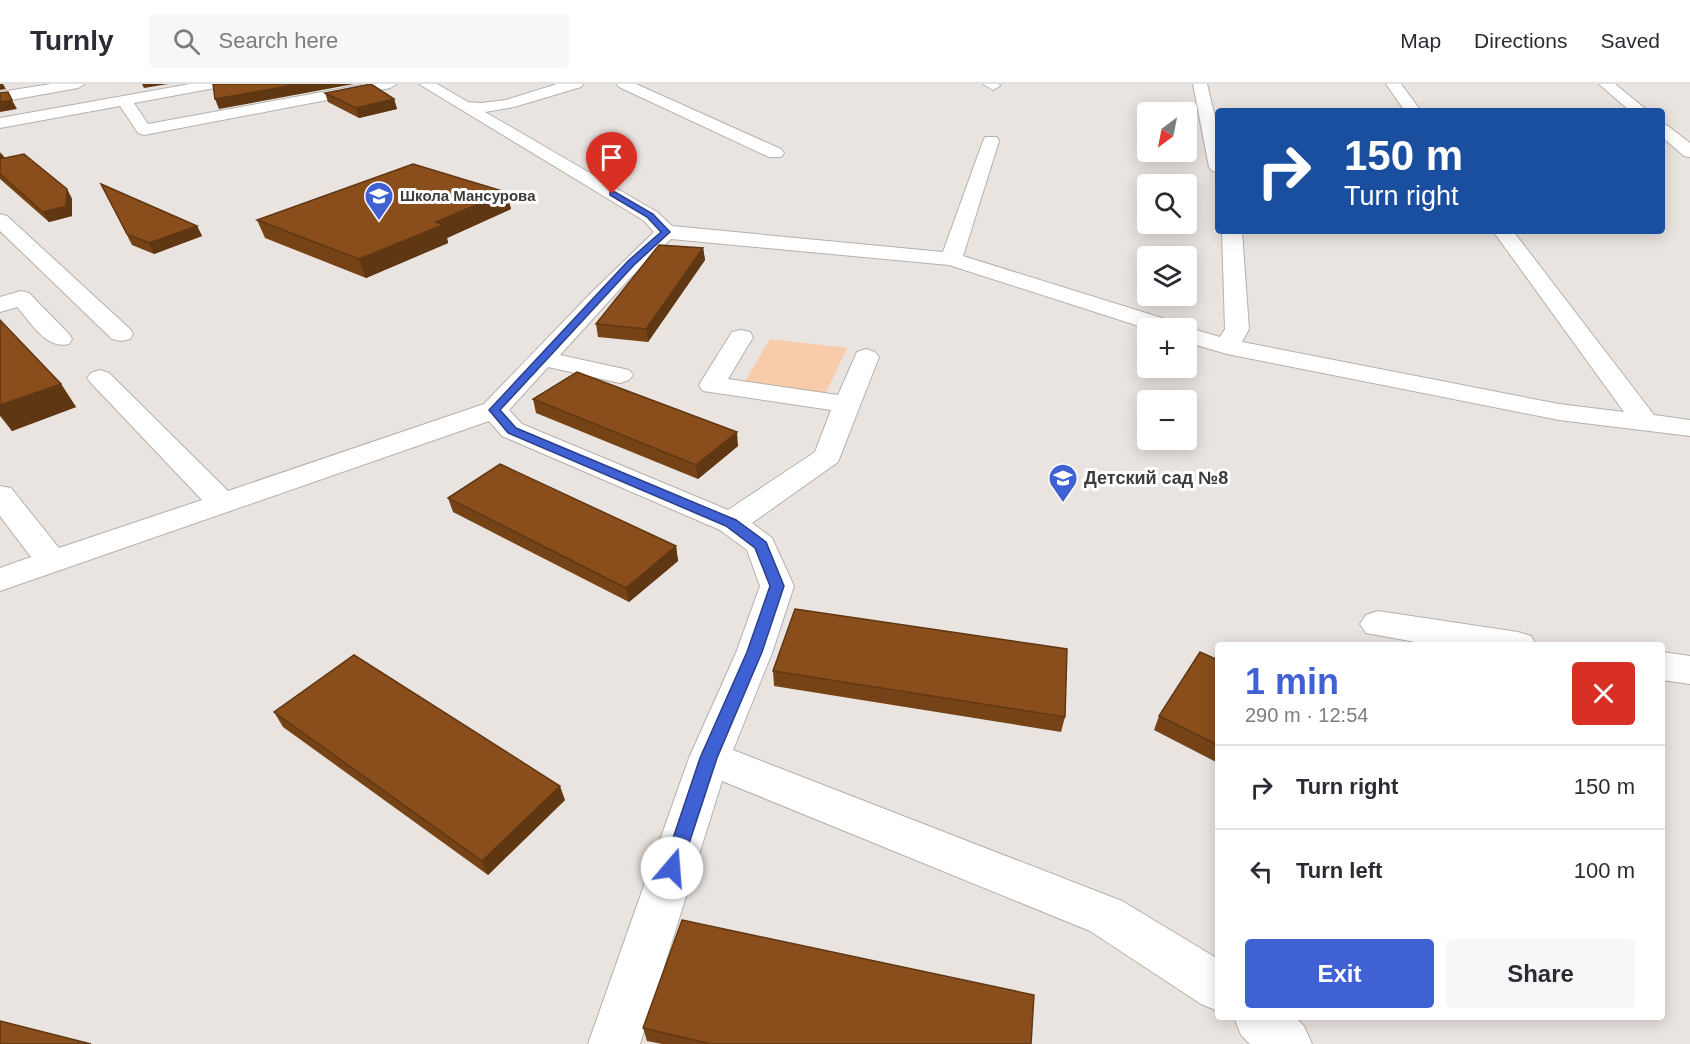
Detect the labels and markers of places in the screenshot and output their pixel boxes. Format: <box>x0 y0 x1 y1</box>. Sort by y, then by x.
pin <box>586 132 637 194</box>
school or university icon: Школа Мансурова <box>363 180 395 222</box>
place label: Школа Мансурова <box>400 187 536 204</box>
school or university icon: Детский сад №8 <box>1047 462 1079 504</box>
place label: Детский сад №8 <box>1084 468 1228 488</box>

